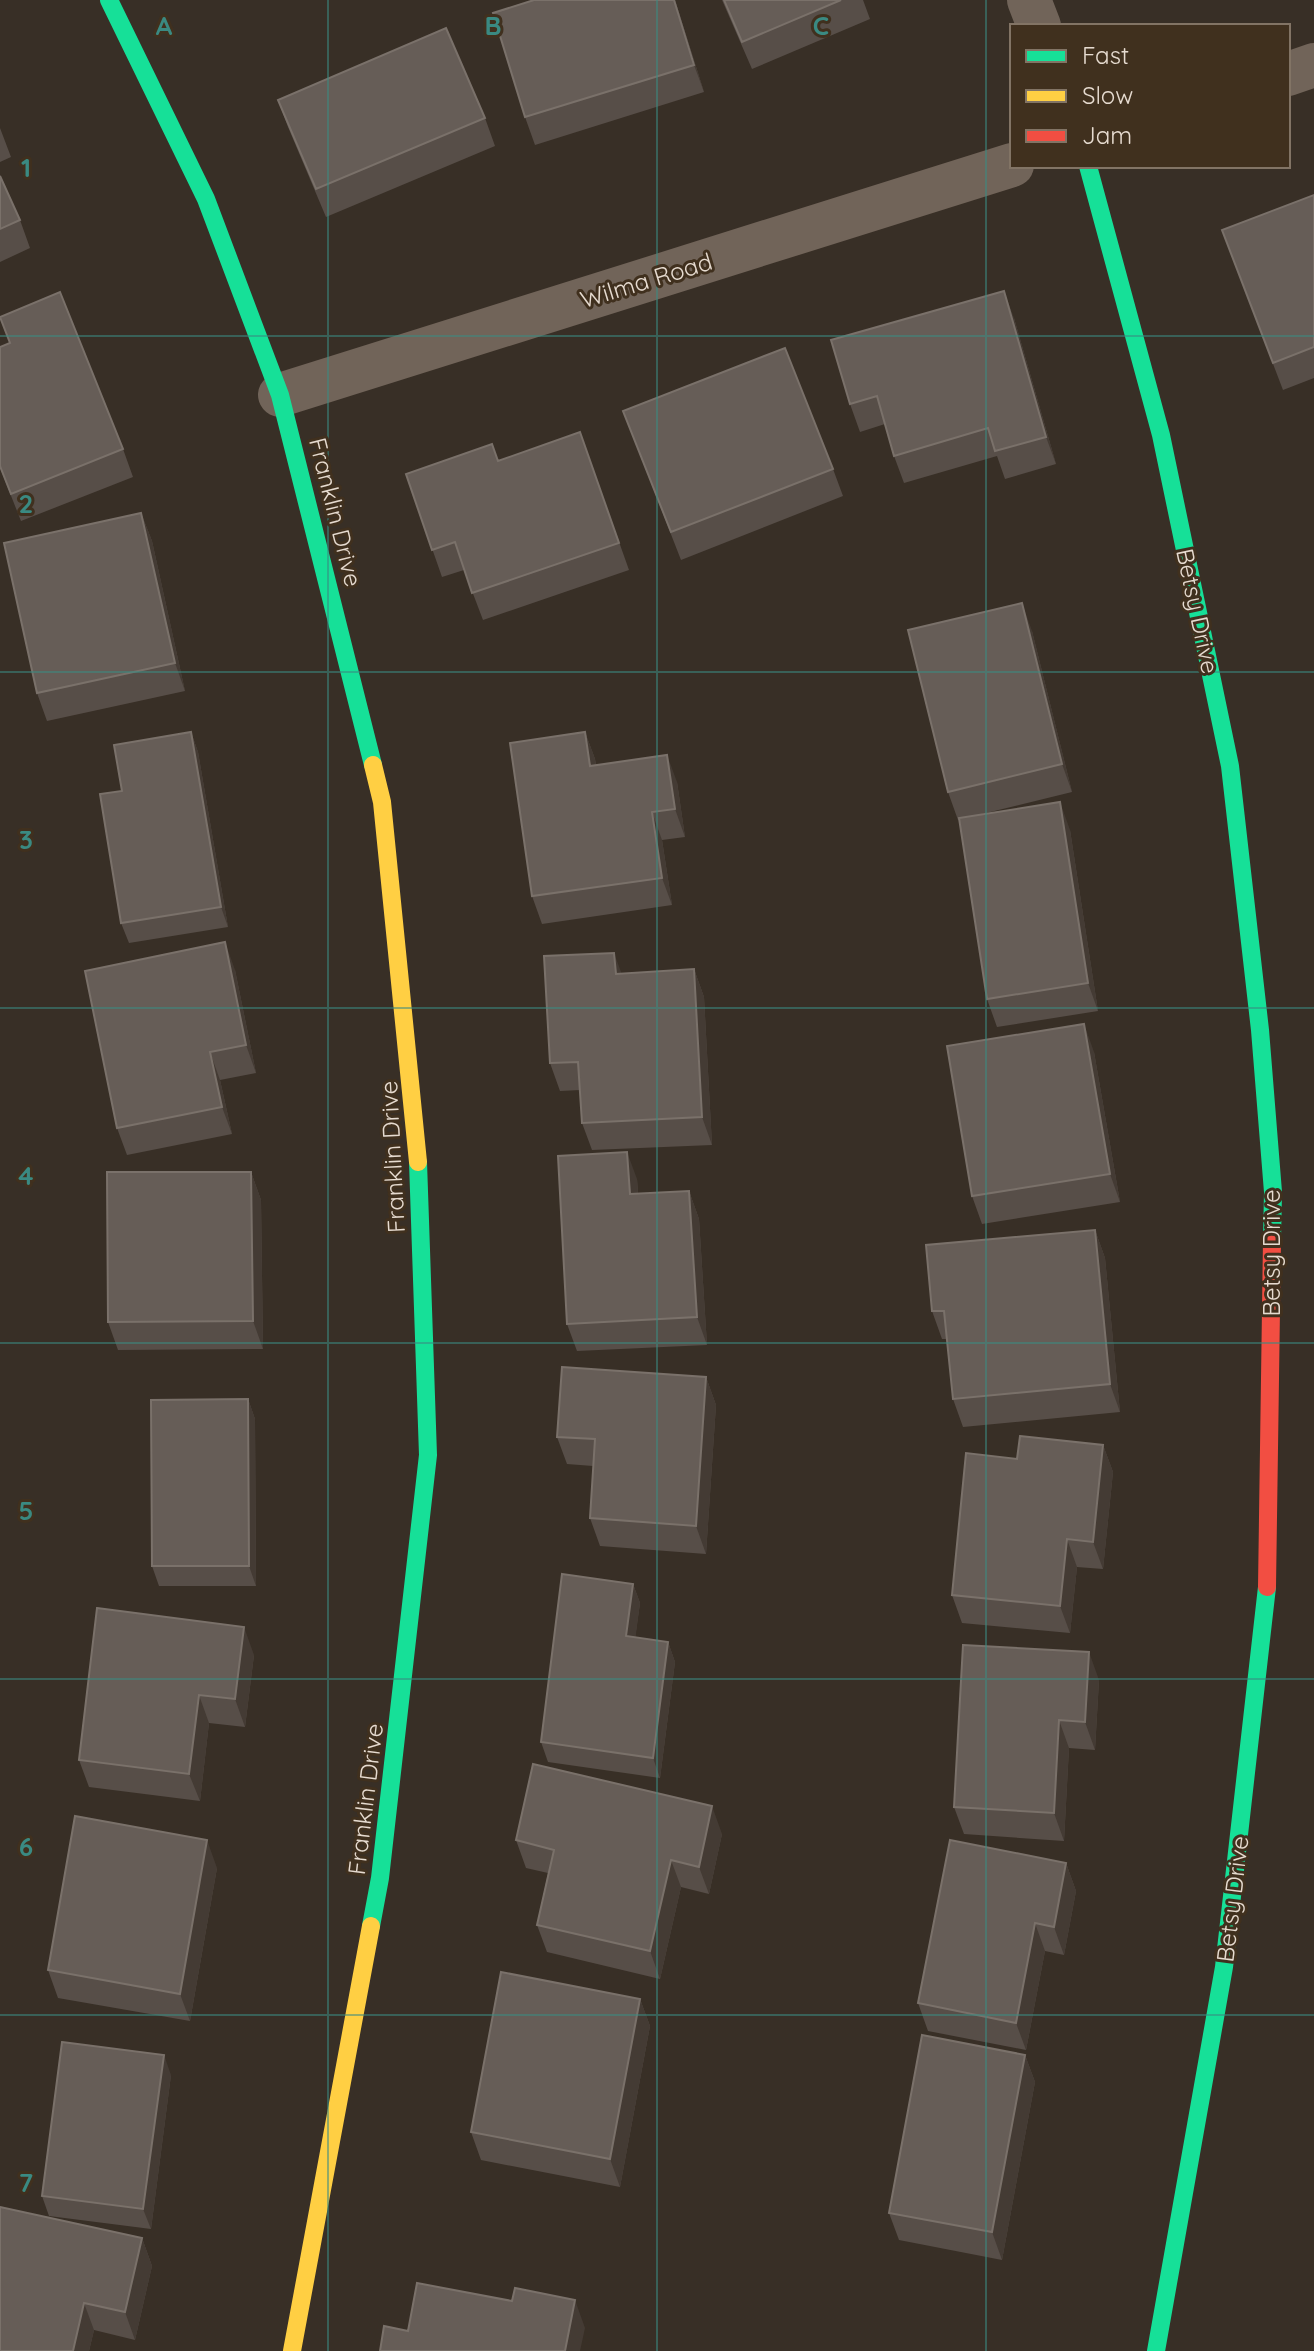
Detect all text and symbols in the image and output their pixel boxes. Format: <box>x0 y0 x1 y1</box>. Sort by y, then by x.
text: A <box>156 9 173 42</box>
text: B <box>484 9 502 42</box>
text: C <box>813 9 829 42</box>
legend <box>1010 24 1290 168</box>
text: Fast <box>1082 40 1129 70</box>
text: Slow <box>1082 80 1133 110</box>
text: Jam <box>1082 120 1132 150</box>
text: 1 <box>21 151 31 184</box>
street label: Wilma Road <box>576 246 716 314</box>
street label: Franklin Drive <box>303 434 369 590</box>
text: 2 <box>19 487 33 520</box>
street label: Betsy Drive <box>1170 546 1226 676</box>
text: 3 <box>19 823 33 856</box>
street label: Franklin Drive <box>373 1080 411 1234</box>
text: 4 <box>18 1159 34 1192</box>
street label: Betsy Drive <box>1256 1190 1286 1316</box>
text: 5 <box>19 1494 33 1527</box>
street label: Franklin Drive <box>341 1722 389 1876</box>
text: 6 <box>19 1830 33 1863</box>
street label: Betsy Drive <box>1209 1834 1255 1964</box>
text: 7 <box>19 2166 33 2199</box>

